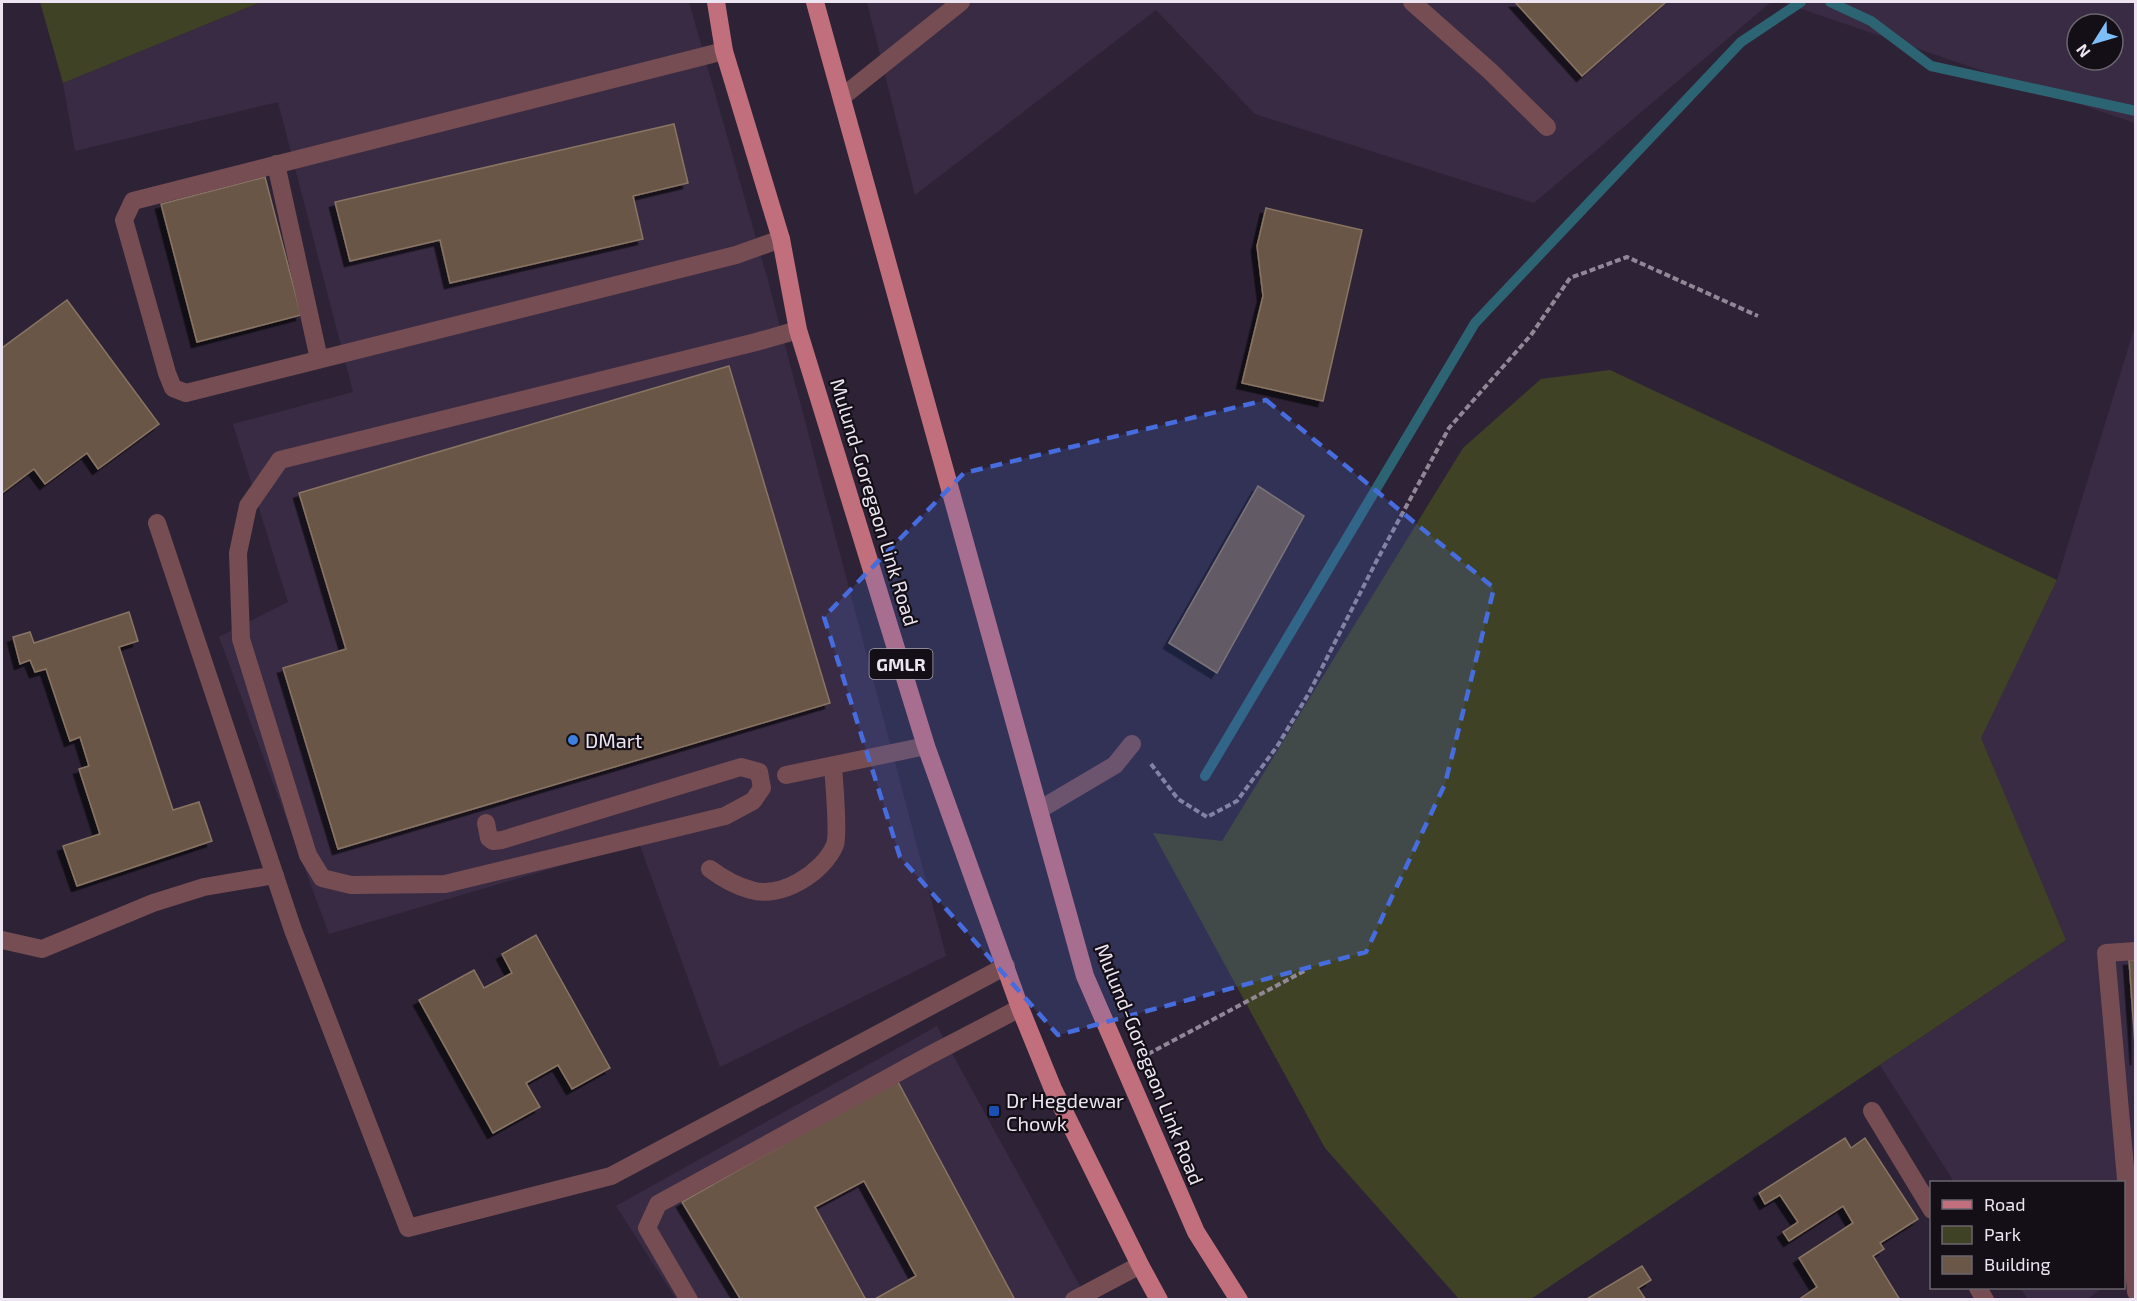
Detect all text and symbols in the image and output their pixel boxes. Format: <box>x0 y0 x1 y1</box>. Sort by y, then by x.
north arrow <box>2065 12 2125 72</box>
text: N <box>2072 41 2094 62</box>
street label: Mulund-Goregaon Link Road <box>826 375 924 629</box>
road number: GMLR <box>870 649 932 679</box>
place label: DMart <box>585 728 643 752</box>
marker: DMart <box>566 733 580 747</box>
street label: Mulund-Goregaon Link Road <box>1091 940 1209 1188</box>
place label: Dr Hegdewar Chowk <box>1006 1088 1124 1135</box>
marker: Dr Hegdewar Chowk <box>987 1104 1001 1118</box>
legend <box>1930 1181 2125 1289</box>
text: Road <box>1984 1193 2025 1215</box>
text: Park <box>1984 1223 2021 1245</box>
text: Building <box>1984 1253 2051 1275</box>

